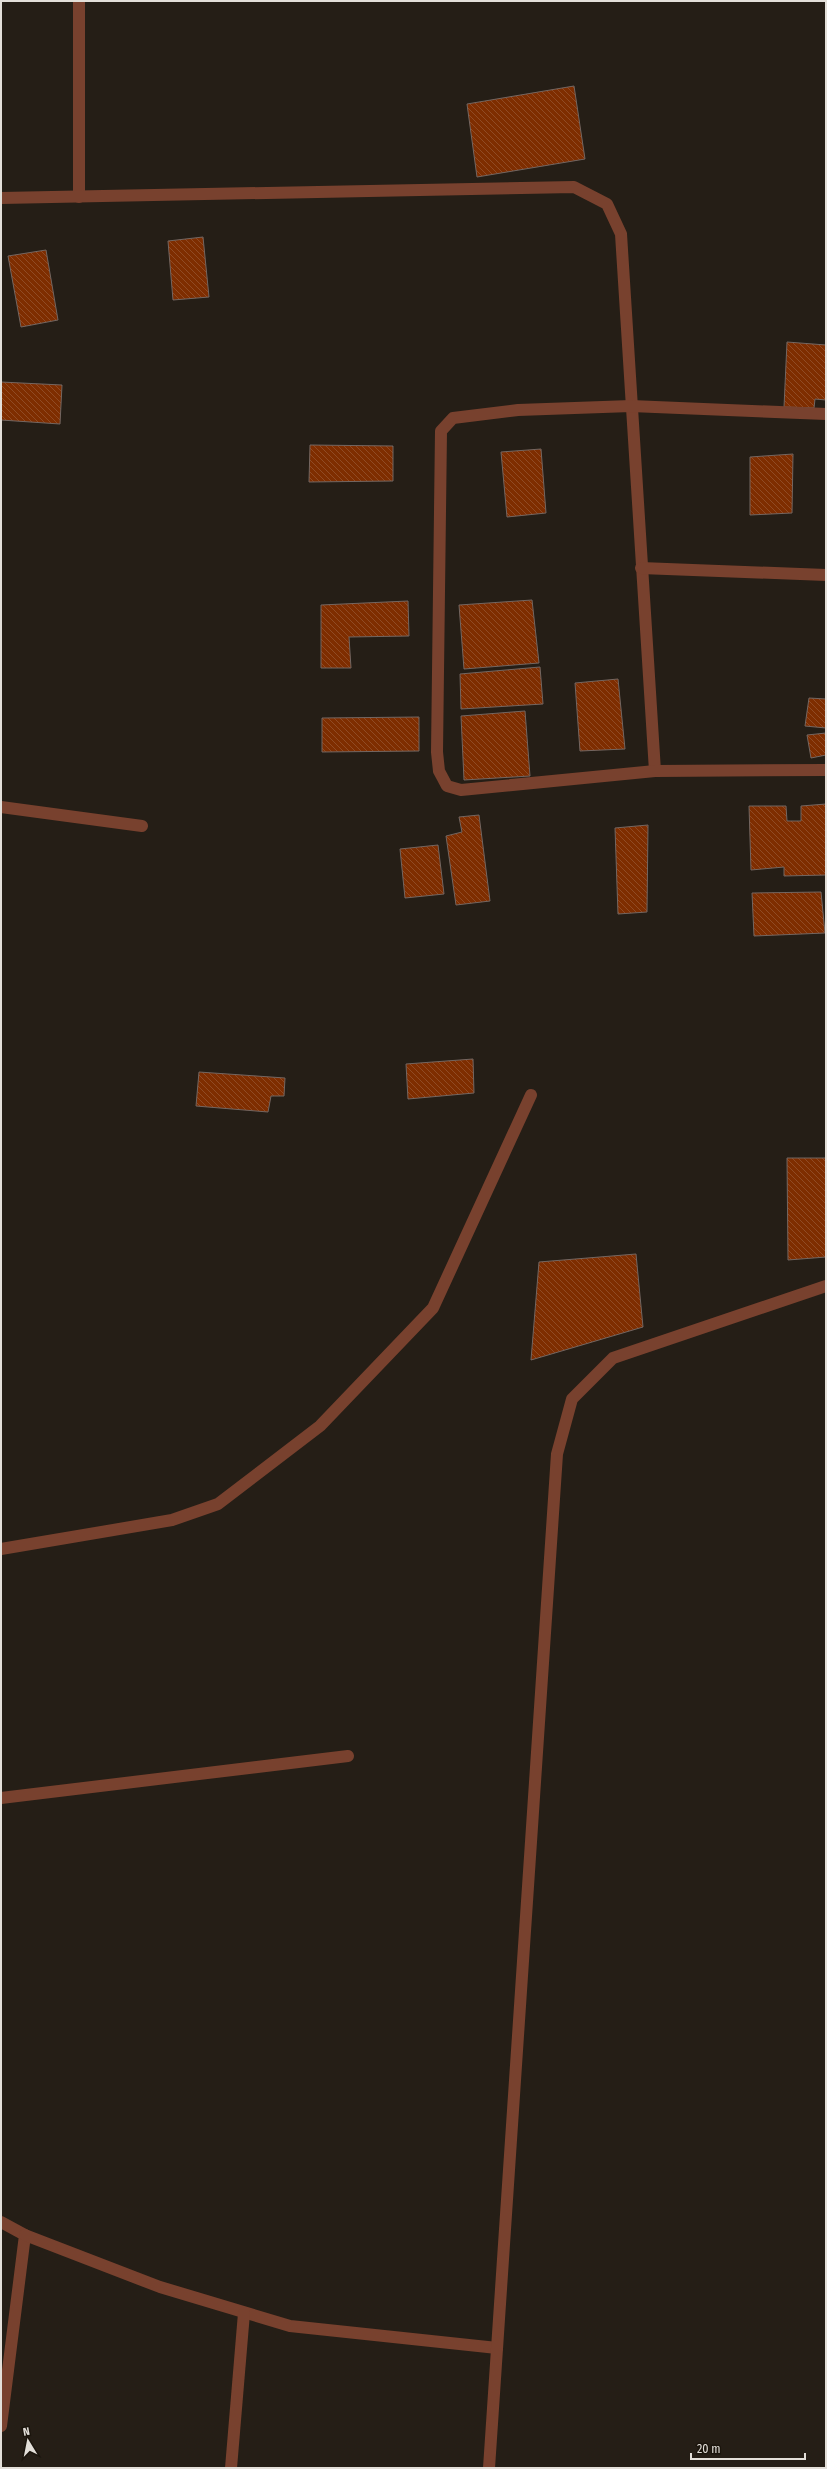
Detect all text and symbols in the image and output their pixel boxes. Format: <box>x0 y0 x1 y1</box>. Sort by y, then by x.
north arrow <box>8 2421 48 2461</box>
text: N <box>22 2425 31 2439</box>
scale bar <box>691 2435 805 2461</box>
text: 20 m <box>697 2442 721 2456</box>

